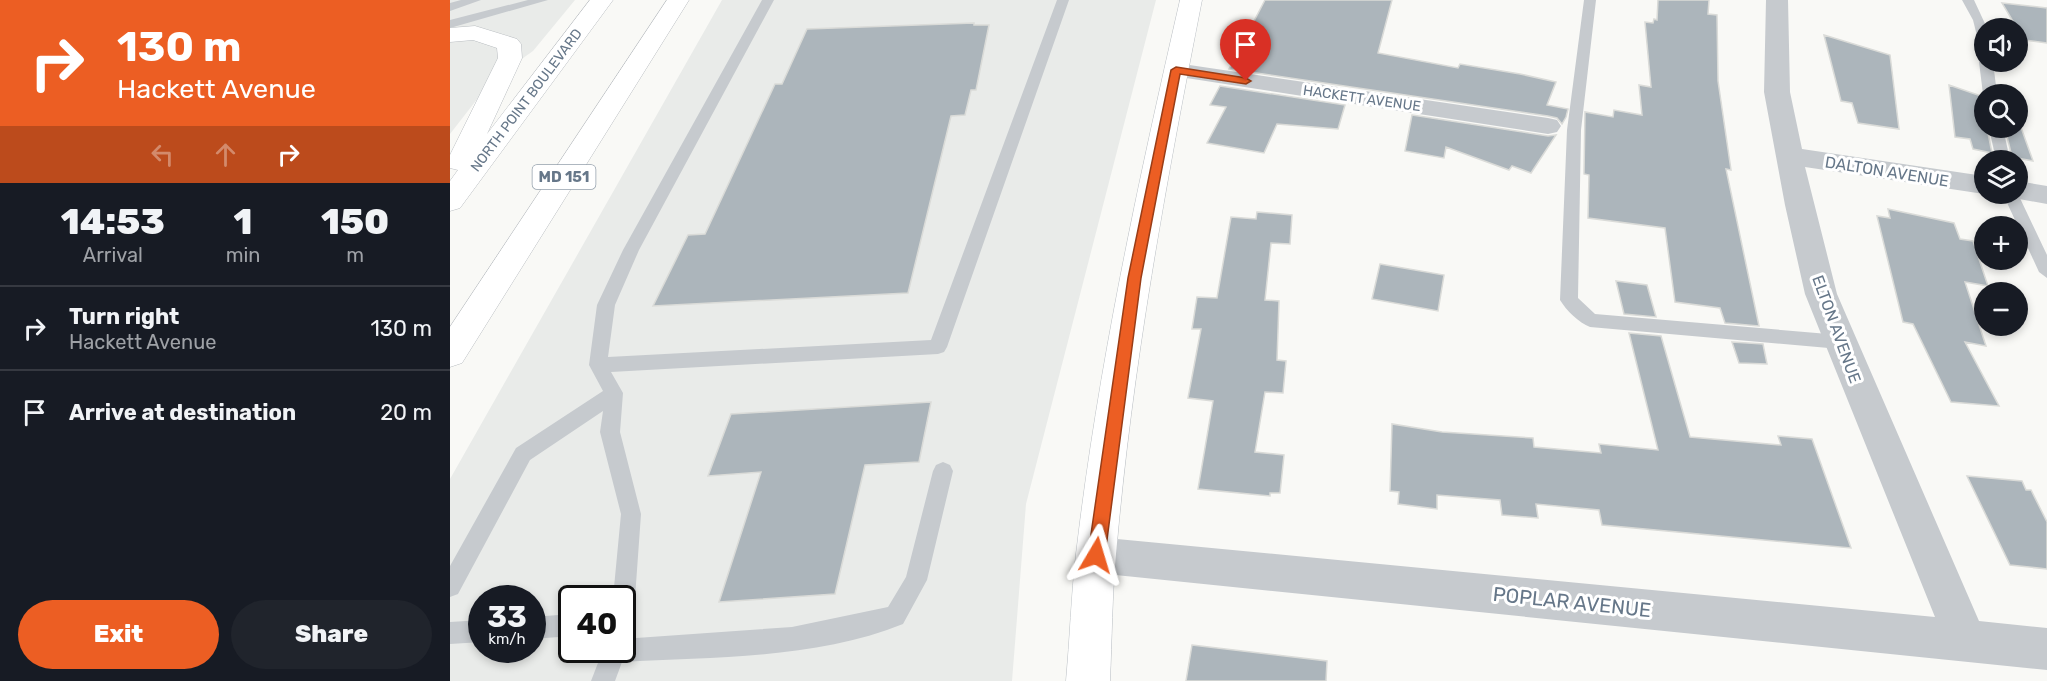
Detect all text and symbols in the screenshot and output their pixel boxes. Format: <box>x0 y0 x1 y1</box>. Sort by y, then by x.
map controls <box>1974 18 2028 336</box>
button: sound <box>1974 18 2028 72</box>
pin <box>1220 19 1271 81</box>
text: 130 m <box>117 22 242 72</box>
icon: right <box>18 24 96 102</box>
street label: NORTH POINT BOULEVARD <box>467 25 586 175</box>
icon: arrive <box>1229 28 1262 61</box>
text: Hackett Avenue <box>117 73 316 105</box>
street label: HACKETT AVENUE <box>1302 82 1422 115</box>
button: search <box>1974 84 2028 138</box>
icon: left <box>146 138 179 171</box>
icon: ahead <box>209 138 242 171</box>
icon: right <box>272 138 305 171</box>
button: layers <box>1974 150 2028 204</box>
street label: DALTON AVENUE <box>1824 152 1950 191</box>
road number: MD 151 <box>532 165 596 189</box>
text: 14:53 <box>61 200 165 243</box>
text: 1 <box>234 200 253 243</box>
text: 150 <box>321 200 389 243</box>
button: + <box>1974 216 2028 270</box>
text: Arrival <box>83 243 143 267</box>
text: min <box>226 243 260 267</box>
text: m <box>346 243 364 267</box>
street label: ELTON AVENUE <box>1808 273 1865 386</box>
button: − <box>1974 282 2028 336</box>
text: Turn right <box>69 303 179 330</box>
icon: right <box>18 312 51 345</box>
text: 130 m <box>370 315 432 342</box>
text: Hackett Avenue <box>69 330 216 354</box>
icon: arrive <box>18 396 51 429</box>
text: Arrive at destination <box>69 399 296 426</box>
text: 20 m <box>380 399 432 426</box>
position arrow <box>1064 523 1128 587</box>
street label: POPLAR AVENUE <box>1492 582 1652 622</box>
speed limit sign: 40 <box>558 585 636 663</box>
text: 33 <box>487 599 527 635</box>
button: Exit <box>18 600 219 669</box>
button: Share <box>231 600 432 669</box>
text: km/h <box>488 630 526 648</box>

